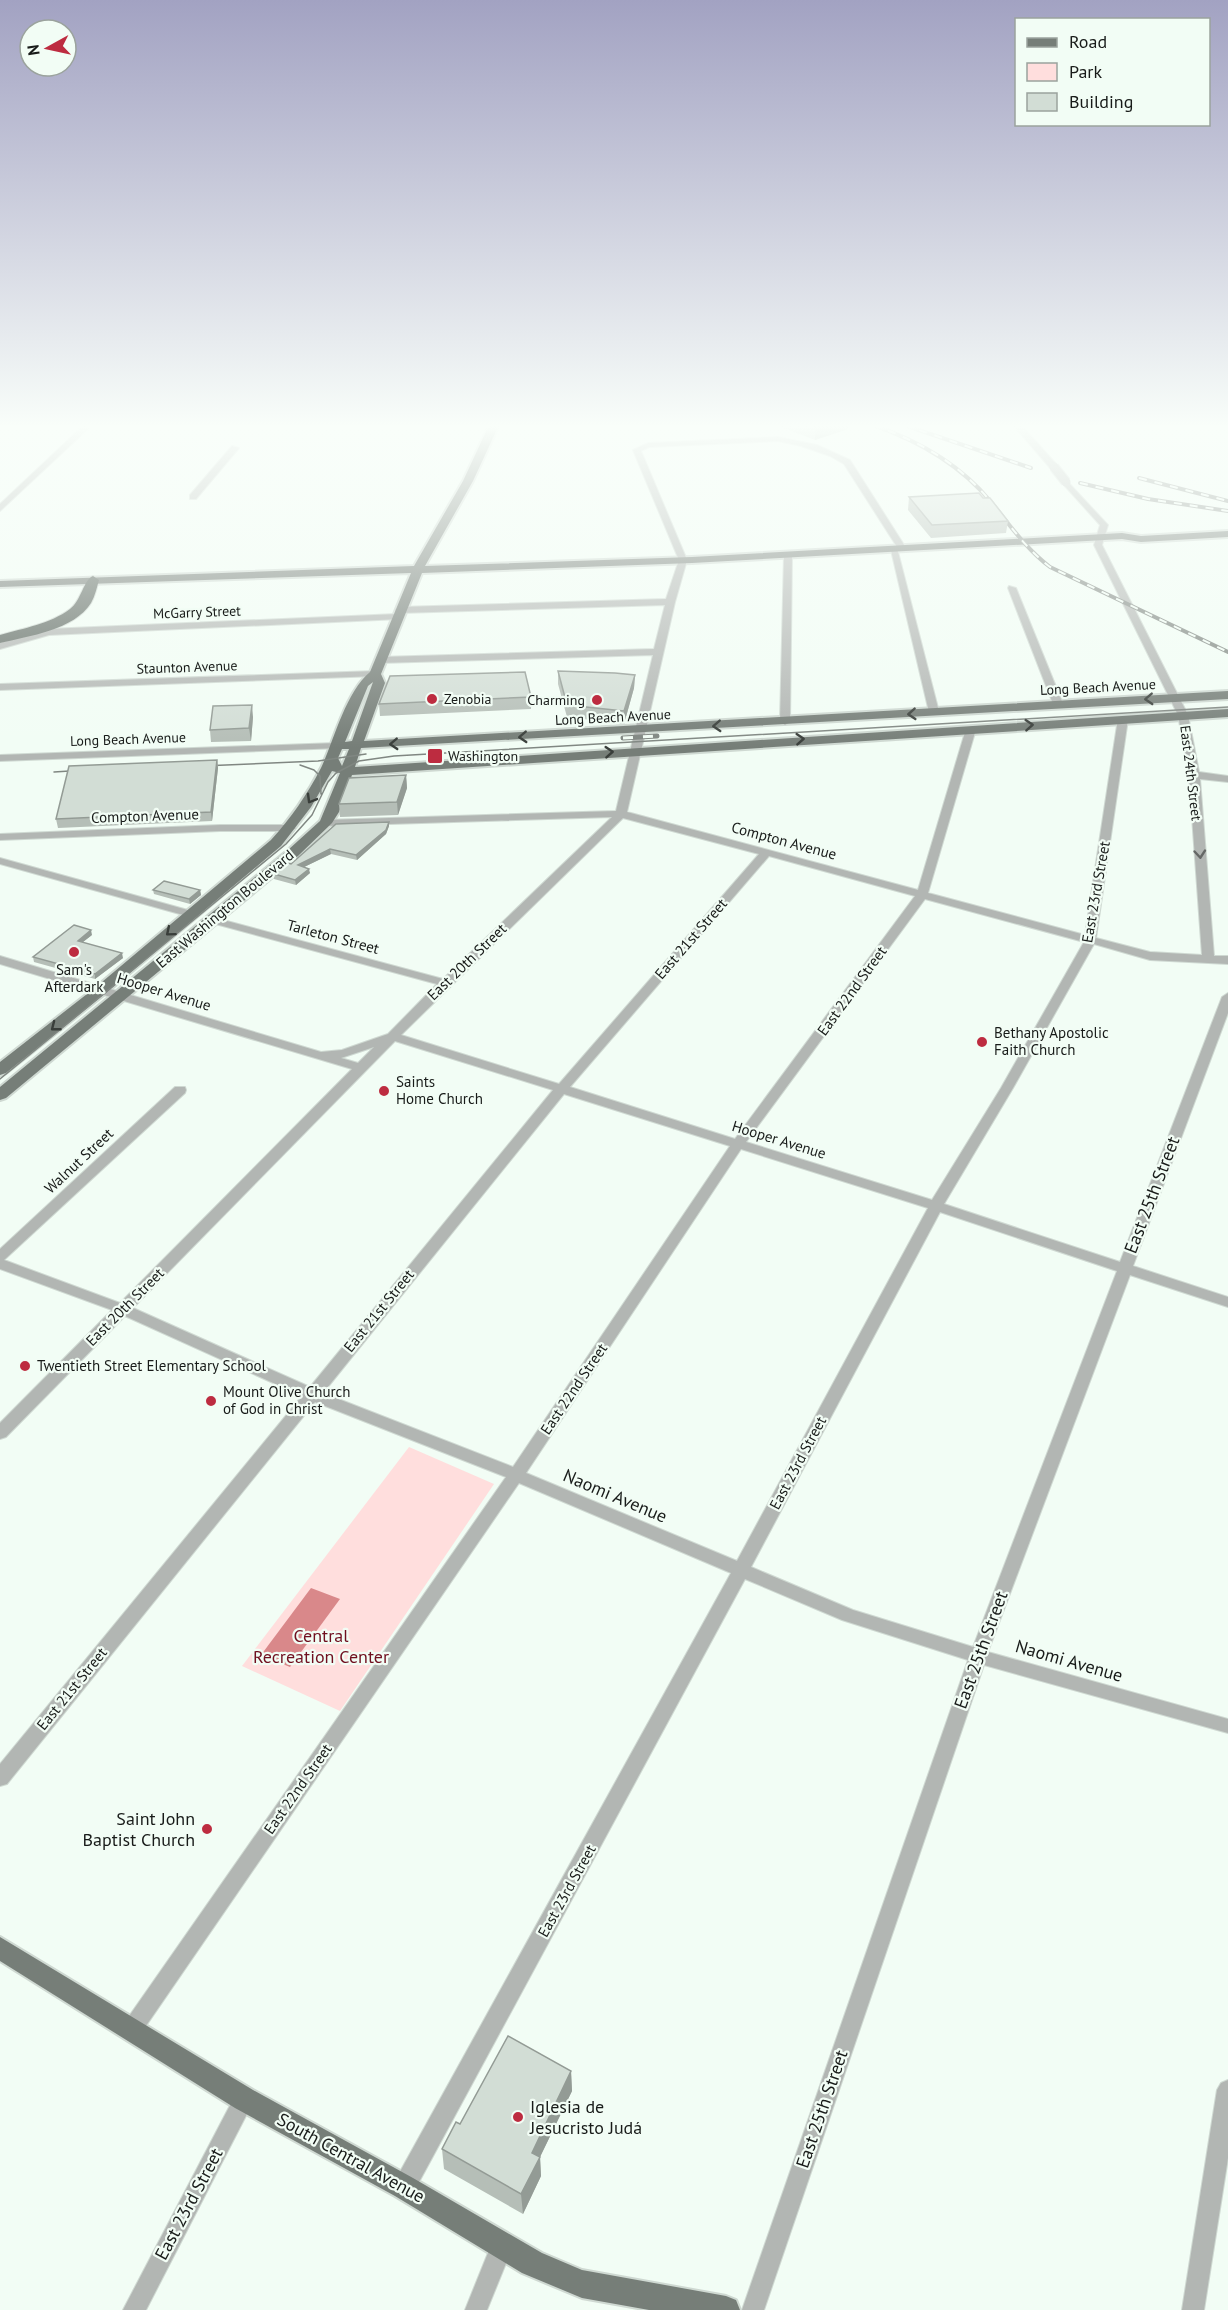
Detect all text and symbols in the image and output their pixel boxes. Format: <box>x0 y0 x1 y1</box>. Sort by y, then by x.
north arrow <box>18 18 78 78</box>
legend <box>1015 18 1210 126</box>
text: Road <box>1069 30 1107 53</box>
text: N <box>23 43 44 57</box>
text: Park <box>1069 60 1102 83</box>
text: Building <box>1069 90 1133 113</box>
street label: McGarry Street <box>153 601 242 623</box>
street label: Staunton Avenue <box>136 656 238 678</box>
street label: Long Beach Avenue <box>1040 675 1156 699</box>
place label: Zenobia <box>444 690 492 708</box>
place label: Charming <box>527 691 585 709</box>
marker: Zenobia <box>425 692 439 706</box>
one-way arrow <box>1144 692 1153 705</box>
marker: Charming <box>590 693 604 707</box>
street label: Long Beach Avenue <box>555 705 671 729</box>
one-way arrow <box>908 707 917 720</box>
one-way arrow <box>1024 718 1033 731</box>
one-way arrow <box>713 719 722 732</box>
street label: East 24th Street <box>1176 724 1206 822</box>
street label: Long Beach Avenue <box>70 728 186 750</box>
one-way arrow <box>518 730 527 743</box>
one-way arrow <box>795 733 804 746</box>
one-way arrow <box>389 737 398 750</box>
one-way arrow <box>604 746 613 759</box>
marker: Washington <box>426 747 444 765</box>
place label: Washington <box>448 747 518 765</box>
one-way arrow <box>307 793 318 803</box>
street label: Compton Avenue <box>91 804 199 827</box>
street label: Compton Avenue <box>730 817 839 864</box>
street label: East 23rd Street <box>1077 840 1114 944</box>
street label: East Washington Boulevard <box>152 845 298 972</box>
one-way arrow <box>1193 849 1206 858</box>
street label: East 21st Street <box>650 894 731 983</box>
street label: Tarleton Street <box>285 915 381 958</box>
street label: East 20th Street <box>423 919 510 1004</box>
one-way arrow <box>166 925 177 936</box>
street label: East 22nd Street <box>813 942 890 1039</box>
marker: Sam's Afterdark <box>67 945 81 959</box>
place label: Sam's Afterdark <box>45 960 104 996</box>
street label: Hooper Avenue <box>115 968 213 1015</box>
one-way arrow <box>51 1019 62 1030</box>
place label: Bethany Apostolic Faith Church <box>994 1023 1109 1059</box>
marker: Bethany Apostolic Faith Church <box>975 1035 989 1049</box>
place label: Saints Home Church <box>396 1072 483 1108</box>
marker: Saints Home Church <box>377 1084 391 1098</box>
street label: Hooper Avenue <box>730 1116 828 1163</box>
street label: Walnut Street <box>40 1124 117 1197</box>
street label: East 25th Street <box>1119 1133 1184 1257</box>
street label: East 20th Street <box>82 1264 168 1350</box>
street label: East 21st Street <box>339 1265 418 1356</box>
street label: East 22nd Street <box>536 1340 611 1438</box>
place label: Twentieth Street Elementary School <box>37 1356 267 1375</box>
marker: Twentieth Street Elementary School <box>18 1359 32 1373</box>
place label: Mount Olive Church of God in Christ <box>223 1382 351 1418</box>
marker: Mount Olive Church of God in Christ <box>204 1394 218 1408</box>
street label: East 23rd Street <box>765 1413 830 1513</box>
street label: Naomi Avenue <box>560 1463 671 1528</box>
street label: East 25th Street <box>949 1588 1012 1712</box>
park label: Central Recreation Center <box>253 1624 389 1668</box>
street label: Naomi Avenue <box>1013 1634 1125 1687</box>
street label: East 21st Street <box>32 1643 111 1734</box>
street label: East 22nd Street <box>259 1740 336 1838</box>
place label: Saint John Baptist Church <box>83 1807 195 1851</box>
marker: Saint John Baptist Church <box>200 1822 214 1836</box>
street label: East 23rd Street <box>533 1841 600 1940</box>
street label: East 25th Street <box>791 2047 852 2171</box>
place label: Iglesia de Jesucristo Judá <box>529 2095 642 2139</box>
street label: South Central Avenue <box>273 2107 429 2208</box>
marker: Iglesia de Jesucristo Judá <box>511 2110 525 2124</box>
street label: East 23rd Street <box>149 2144 228 2264</box>

